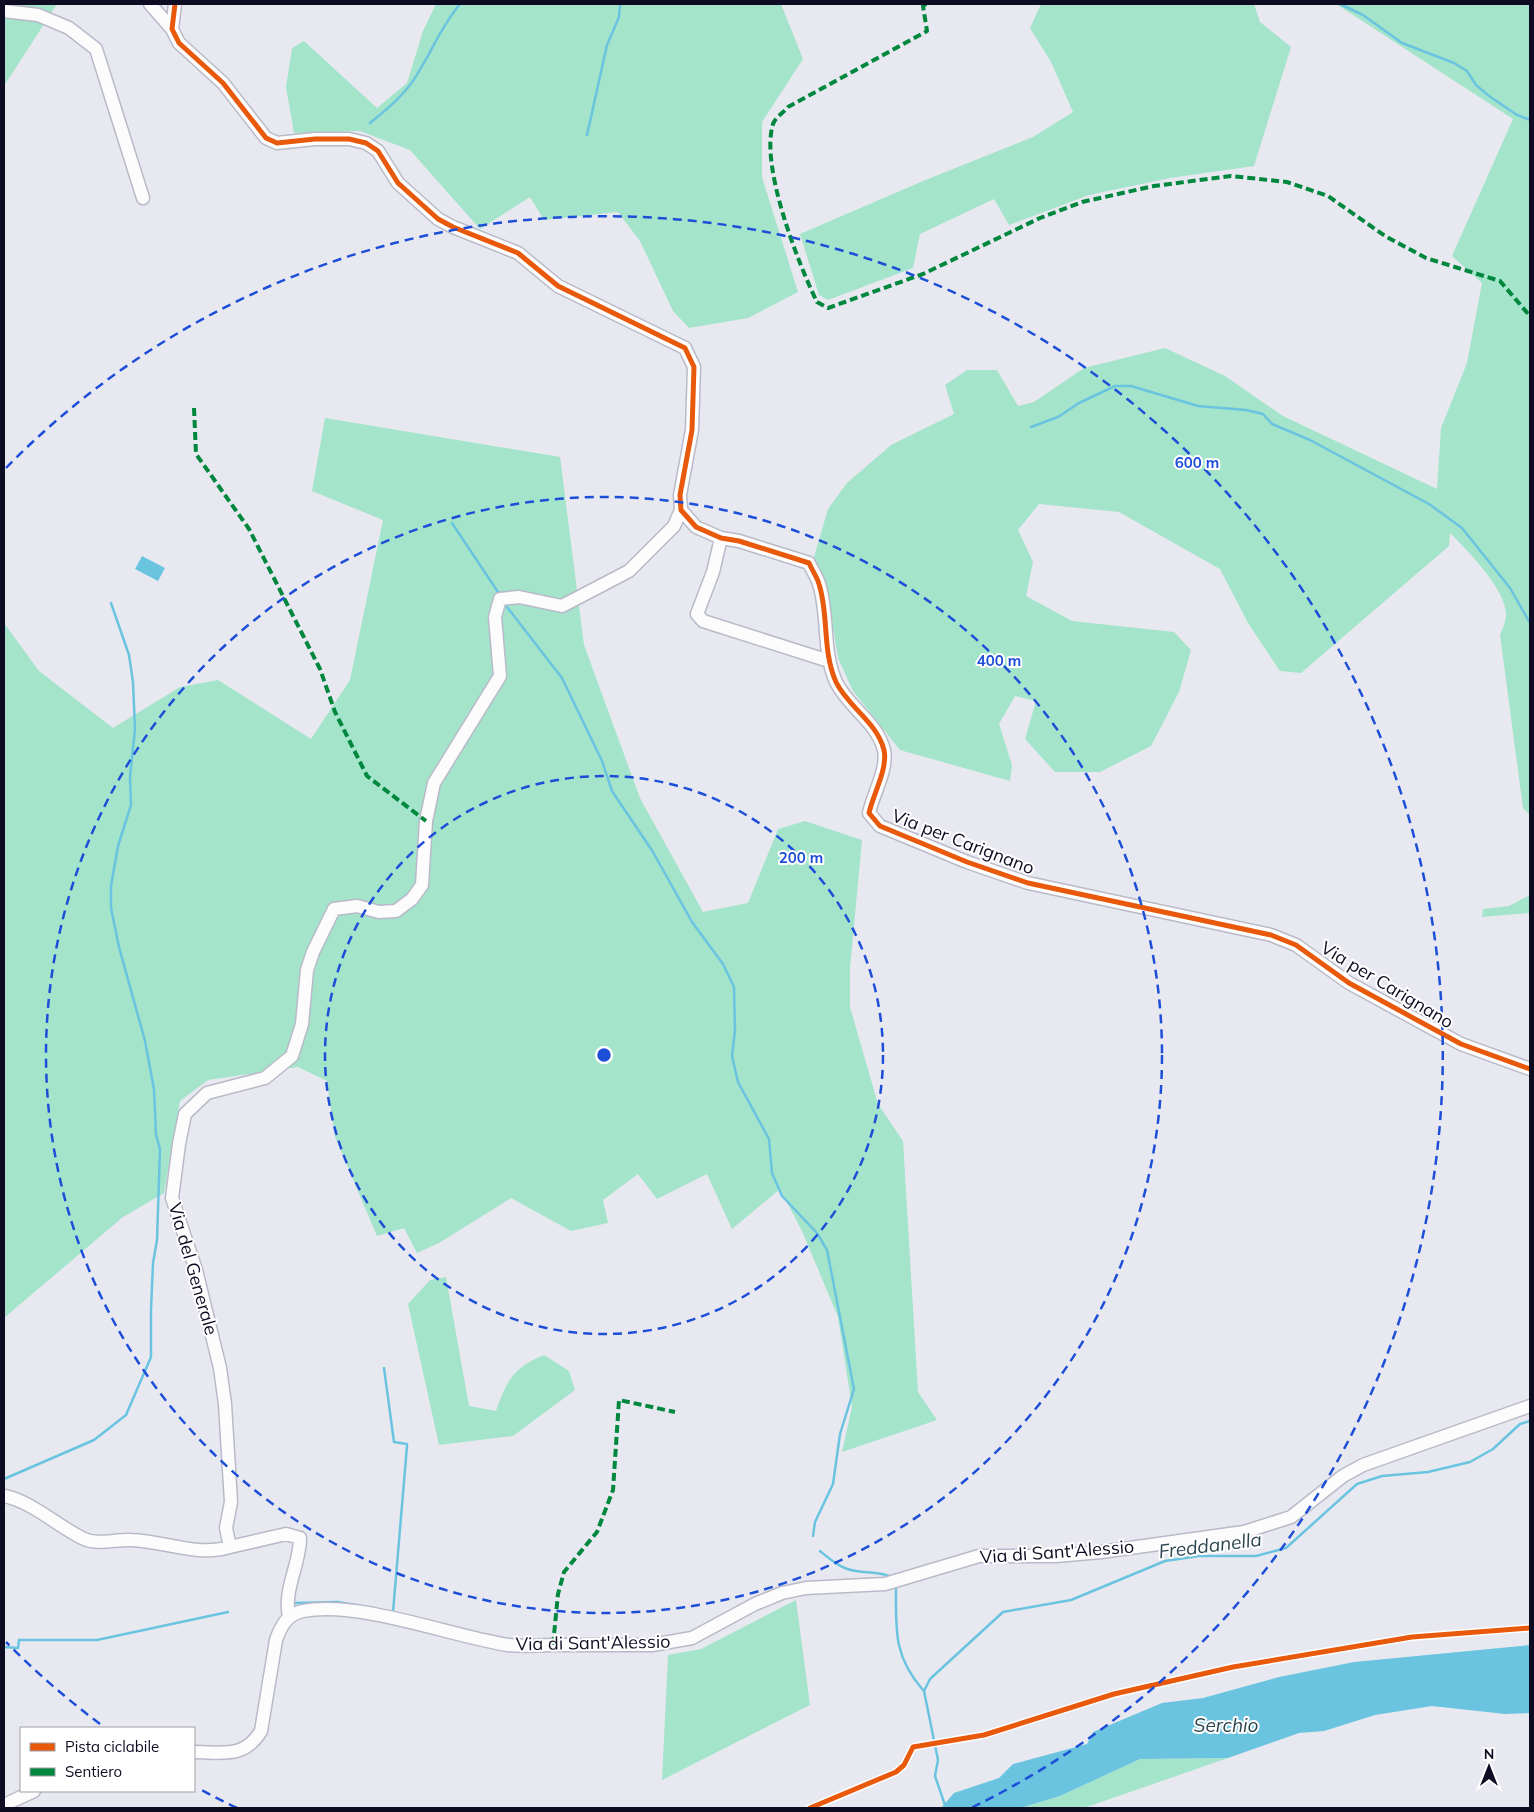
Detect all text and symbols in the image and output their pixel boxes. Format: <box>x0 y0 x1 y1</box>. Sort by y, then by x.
text: 600 m <box>1175 453 1219 472</box>
text: 400 m <box>977 651 1021 670</box>
street label: Via per Carignano <box>889 804 1038 879</box>
text: 200 m <box>779 848 823 867</box>
street label: Via per Carignano <box>1317 936 1458 1033</box>
centre of rings <box>595 1046 613 1064</box>
street label: Via del Generale <box>164 1200 223 1338</box>
water label: Freddanella <box>1157 1527 1263 1563</box>
street label: Via di Sant'Alessio <box>979 1535 1135 1568</box>
street label: Via di Sant'Alessio <box>515 1630 671 1655</box>
water label: Serchio <box>1194 1713 1259 1737</box>
legend <box>20 1727 195 1792</box>
text: Pista ciclabile <box>65 1737 159 1756</box>
north arrow <box>1464 1742 1514 1792</box>
text: N <box>1484 1745 1494 1763</box>
text: Sentiero <box>65 1762 122 1781</box>

